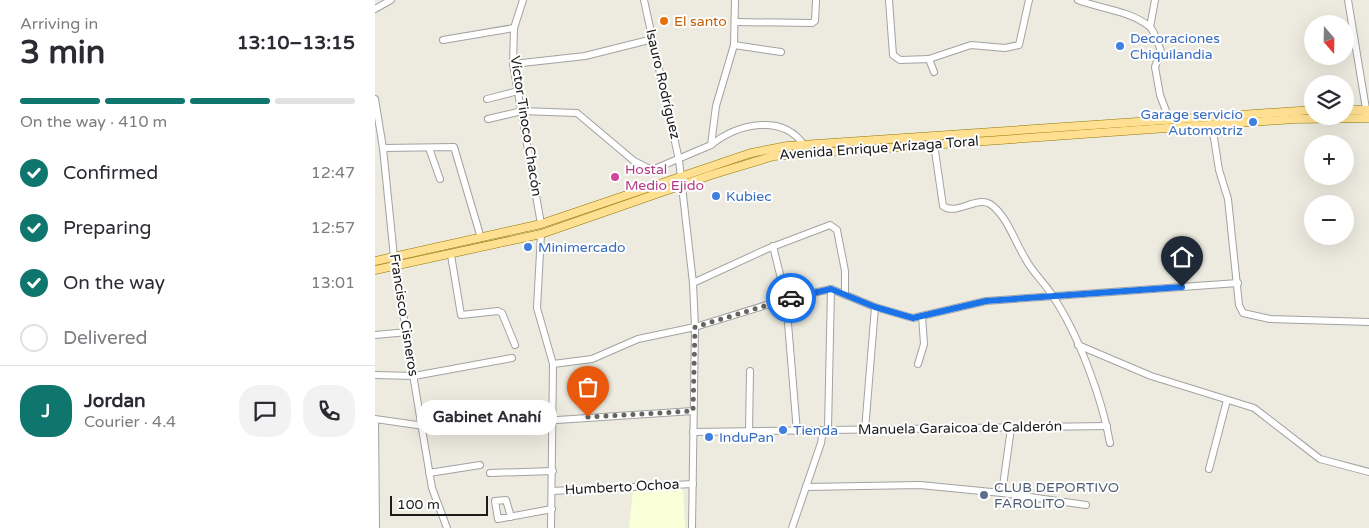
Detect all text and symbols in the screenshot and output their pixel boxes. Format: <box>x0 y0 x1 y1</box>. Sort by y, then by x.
place label: El santo <box>674 13 727 30</box>
text: Arriving in <box>20 14 98 34</box>
marker: El santo <box>658 15 670 27</box>
north arrow <box>1304 15 1354 65</box>
map controls <box>1304 15 1354 245</box>
street label: Isauro Rodríguez <box>642 27 684 141</box>
place label: Decoraciones Chiquilandia <box>1130 30 1220 63</box>
text: 13:10–13:15 <box>237 32 355 54</box>
text: 3 min <box>20 34 105 72</box>
marker: Decoraciones Chiquilandia <box>1114 40 1126 52</box>
street label: Víctor Tinoco Chacón <box>506 54 546 198</box>
button: layers <box>1304 75 1354 125</box>
place label: Garage servicio Automotriz <box>1141 106 1243 139</box>
text: On the way · 410 m <box>20 112 167 132</box>
marker: Garage servicio Automotriz <box>1247 116 1259 128</box>
street label: Avenida Enrique Arízaga Toral <box>779 133 979 163</box>
button: + <box>1304 135 1354 185</box>
icon: check <box>20 159 48 187</box>
place label: Hostal Medio Ejido <box>625 161 704 194</box>
text: Confirmed <box>63 162 158 184</box>
text: 12:47 <box>311 163 355 183</box>
marker: Hostal Medio Ejido <box>609 171 621 183</box>
place label: Kubiec <box>726 188 772 205</box>
marker: Kubiec <box>710 190 722 202</box>
button: − <box>1304 195 1354 245</box>
icon: check <box>20 214 48 242</box>
text: Preparing <box>63 217 152 239</box>
text: 12:57 <box>311 218 355 238</box>
pin <box>1161 236 1203 287</box>
place label: Minimercado <box>538 239 626 256</box>
marker: Minimercado <box>522 241 534 253</box>
icon: home <box>1168 243 1196 271</box>
street label: Francisco Cisneros <box>386 252 422 378</box>
icon: check <box>20 269 48 297</box>
text: On the way <box>63 272 165 294</box>
text: 13:01 <box>311 273 355 293</box>
courier <box>766 273 816 323</box>
icon: car <box>777 284 805 312</box>
text: Delivered <box>63 327 148 349</box>
pin <box>567 366 609 417</box>
icon: bag <box>574 373 602 401</box>
button: chat <box>239 385 291 437</box>
button: phone <box>303 385 355 437</box>
text: Jordan <box>84 390 146 412</box>
text: J <box>42 400 50 422</box>
callout: Gabinet Anahí <box>418 400 558 434</box>
text: Gabinet Anahí <box>433 407 541 427</box>
text: Courier · 4.4 <box>84 412 176 432</box>
street label: Manuela Garaicoa de Calderón <box>858 418 1062 438</box>
place label: Tienda <box>793 422 838 439</box>
marker: Tienda <box>777 424 789 436</box>
place label: InduPan <box>719 429 774 446</box>
marker: InduPan <box>703 431 715 443</box>
street label: Humberto Ochoa <box>564 476 680 498</box>
place label: CLUB DEPORTIVO FAROLITO <box>994 479 1119 512</box>
marker: CLUB DEPORTIVO FAROLITO <box>978 489 990 501</box>
scale bar <box>390 493 487 516</box>
text: 100 m <box>397 496 440 513</box>

